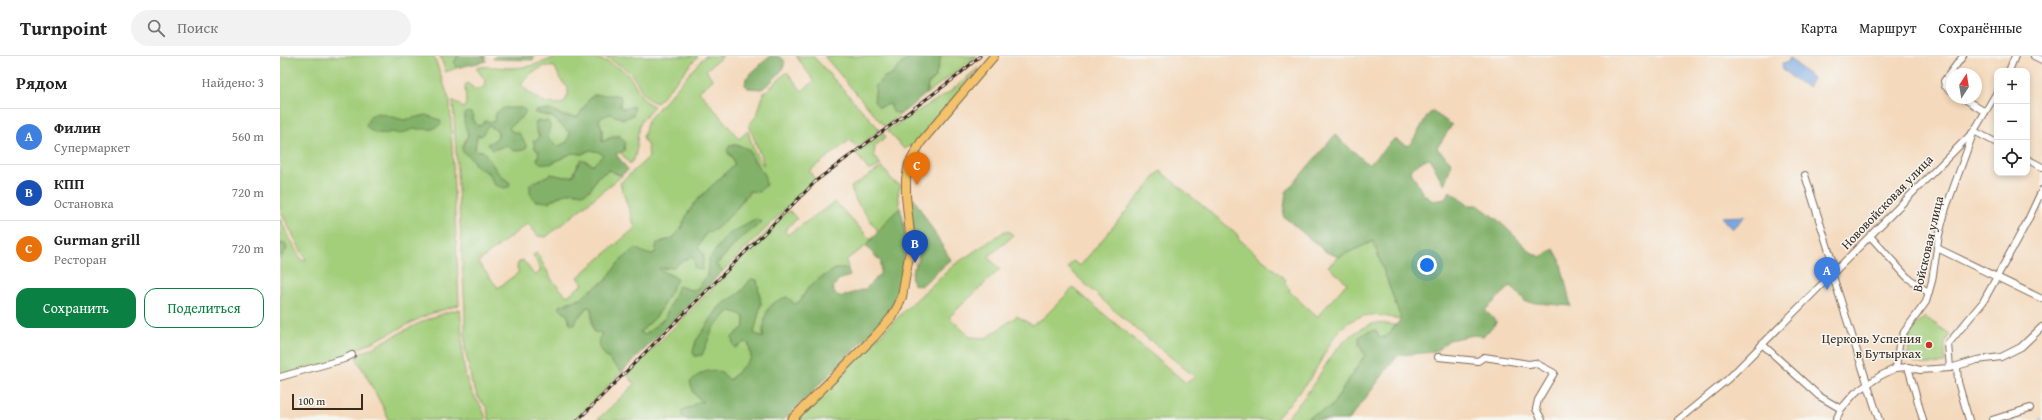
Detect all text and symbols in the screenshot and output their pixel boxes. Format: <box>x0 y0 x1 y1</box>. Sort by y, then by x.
search box <box>131 10 411 46</box>
text: Turnpoint <box>20 14 107 42</box>
icon: search <box>145 17 167 39</box>
text: Поиск <box>177 17 218 38</box>
text: Карта <box>1801 18 1837 38</box>
text: Маршрут <box>1859 18 1917 38</box>
text: Сохранённые <box>1939 18 2022 38</box>
north arrow <box>1946 68 1982 104</box>
map controls <box>1994 68 2030 176</box>
button: + <box>1994 68 2030 104</box>
text: Рядом <box>16 70 67 95</box>
text: Найдено: 3 <box>202 73 264 92</box>
button: − <box>1994 104 2030 140</box>
text: Филин <box>54 117 101 138</box>
text: A <box>25 127 33 146</box>
text: 560 m <box>232 127 264 146</box>
text: Супермаркет <box>54 138 130 157</box>
button: locate <box>1994 140 2030 176</box>
street label: Нововойсковая улица <box>1837 150 1938 254</box>
pin: C <box>904 152 930 185</box>
text: КПП <box>54 173 84 194</box>
text: B <box>25 183 33 202</box>
text: 720 m <box>232 183 264 202</box>
street label: Войсковая улица <box>1908 193 1948 294</box>
text: Остановка <box>54 194 114 213</box>
text: Gurman grill <box>54 229 140 250</box>
pin: B <box>902 230 928 263</box>
text: C <box>25 239 33 258</box>
text: 720 m <box>232 239 264 258</box>
text: Ресторан <box>54 250 107 269</box>
your location <box>1417 255 1437 275</box>
pin: A <box>1814 257 1840 290</box>
button: Сохранить <box>16 288 136 328</box>
button: Поделиться <box>144 288 264 328</box>
place label: Церковь Успения в Бутырках <box>1822 329 1921 363</box>
marker: Церковь Успения в Бутырках <box>1924 340 1934 350</box>
scale bar <box>292 392 363 411</box>
text: 100 m <box>298 393 325 409</box>

